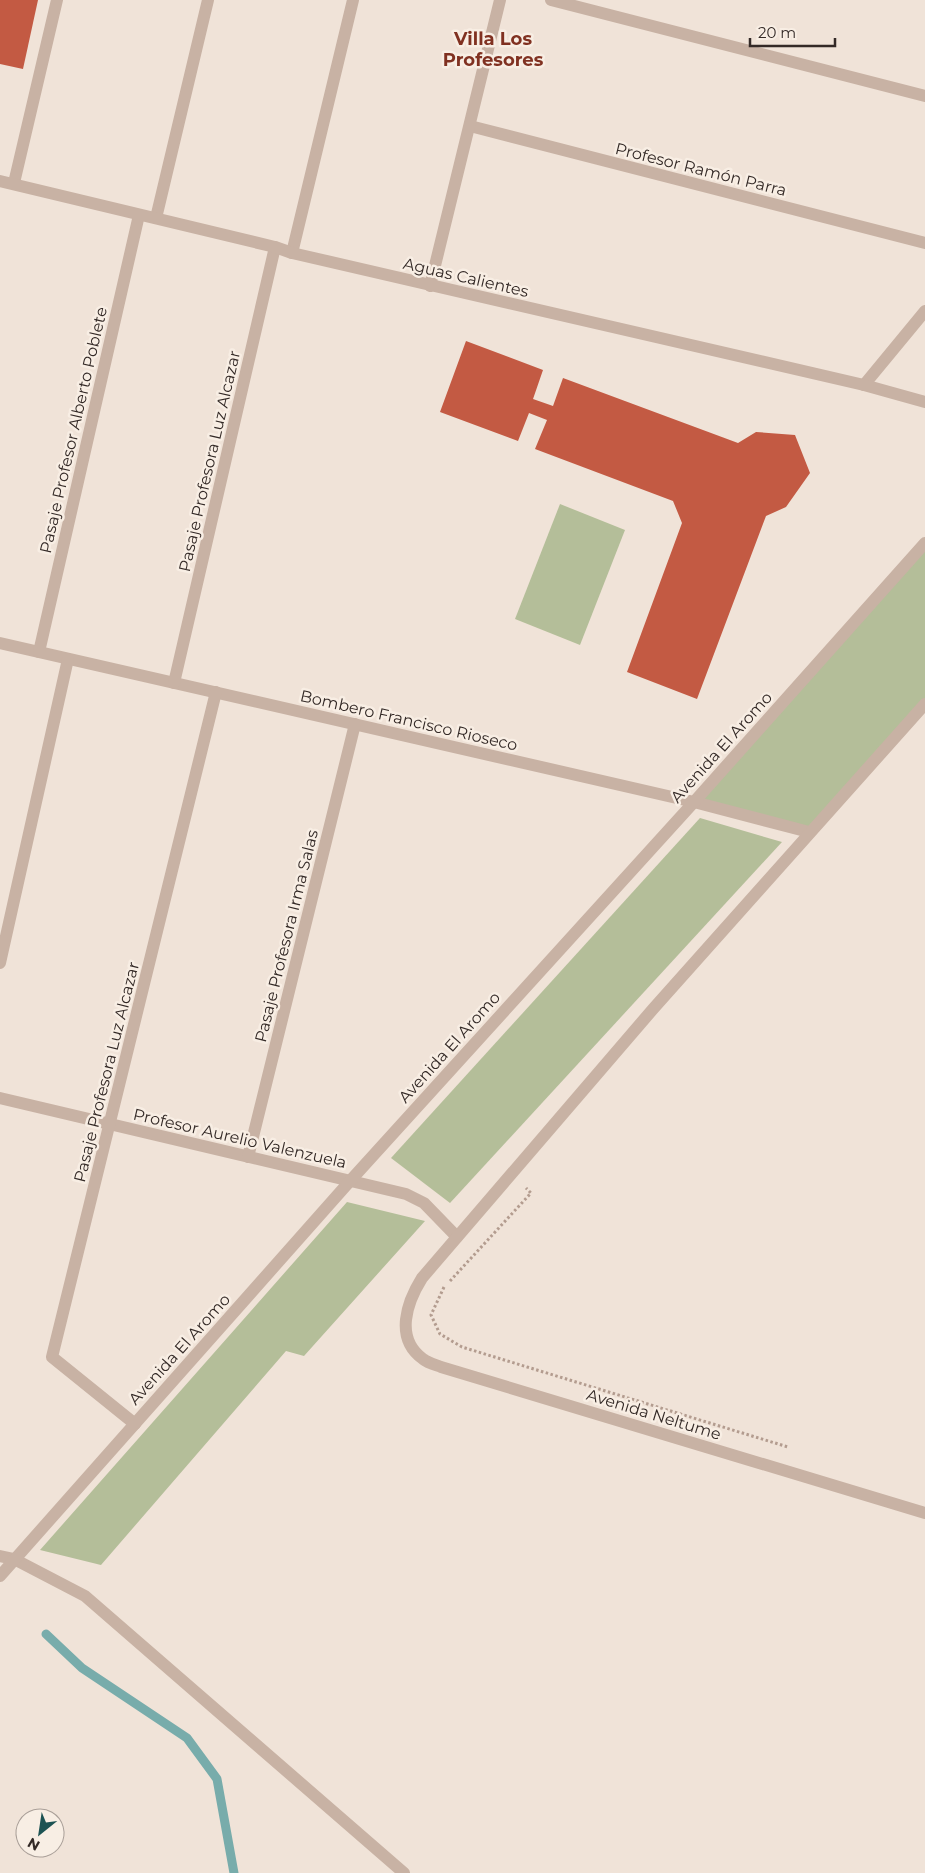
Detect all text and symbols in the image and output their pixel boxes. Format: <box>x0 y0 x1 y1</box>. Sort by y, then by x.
scale bar <box>750 15 835 47</box>
text: 20 m <box>758 23 796 42</box>
district label: Villa Los Profesores <box>443 28 544 71</box>
street label: Profesor Ramón Parra <box>613 139 789 200</box>
street label: Aguas Calientes <box>401 254 531 301</box>
street label: Pasaje Profesor Alberto Poblete <box>36 305 111 555</box>
street label: Pasaje Profesora Luz Alcazar <box>175 349 244 574</box>
street label: Bombero Francisco Rioseco <box>298 686 519 755</box>
street label: Avenida El Aromo <box>667 688 776 807</box>
street label: Pasaje Profesora Irma Salas <box>251 828 322 1044</box>
street label: Pasaje Profesora Luz Alcazar <box>70 960 143 1184</box>
street label: Avenida El Aromo <box>395 988 504 1107</box>
street label: Profesor Aurelio Valenzuela <box>131 1105 348 1172</box>
street label: Avenida El Aromo <box>125 1290 234 1409</box>
street label: Avenida Neltume <box>584 1385 723 1444</box>
north arrow <box>15 1808 65 1858</box>
text: N <box>24 1834 43 1855</box>

